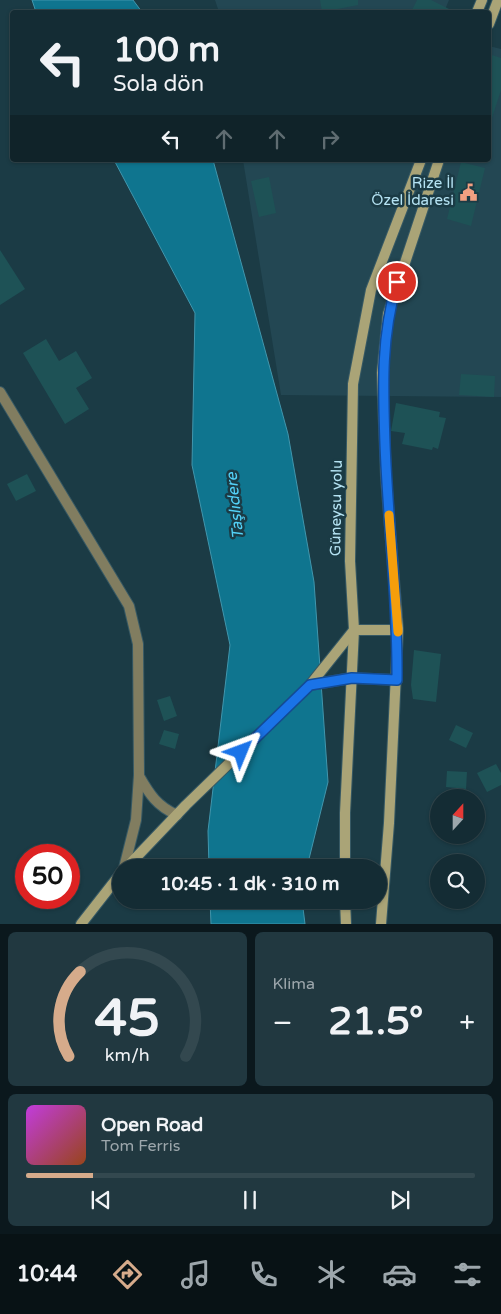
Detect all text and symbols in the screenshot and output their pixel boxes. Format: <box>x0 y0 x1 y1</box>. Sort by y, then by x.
text: 100 m <box>113 29 220 71</box>
icon: left <box>30 30 95 95</box>
text: Sola dön <box>113 71 204 97</box>
icon: left <box>157 125 185 153</box>
icon: ahead <box>210 125 238 153</box>
icon: ahead <box>263 125 291 153</box>
icon: right <box>316 125 344 153</box>
place label: Rize İl Özel İdaresi <box>371 174 454 209</box>
public building icon: Rize İl Özel İdaresi <box>458 182 478 202</box>
pin <box>376 261 418 303</box>
icon: arrive <box>383 268 411 296</box>
street label: Güneysu yolu <box>326 460 346 556</box>
water label: Taşlıdere <box>221 470 248 540</box>
position arrow <box>214 725 266 777</box>
north arrow <box>430 789 485 844</box>
map controls <box>430 789 485 909</box>
speed limit sign: 50 <box>15 844 80 909</box>
button: search <box>430 854 485 909</box>
text: 10:45 · 1 dk · 310 m <box>160 873 339 895</box>
text: Klima <box>273 974 315 994</box>
text: 45 <box>95 987 160 1050</box>
text: 21.5° <box>328 999 423 1045</box>
text: − <box>273 1006 292 1040</box>
text: + <box>459 1006 475 1040</box>
text: km/h <box>105 1045 150 1066</box>
text: Open Road <box>101 1114 203 1136</box>
text: Tom Ferris <box>101 1136 180 1156</box>
icon: previous <box>87 1186 115 1214</box>
icon: pause <box>236 1186 264 1214</box>
icon: next <box>386 1186 414 1214</box>
icon: directions <box>110 1257 145 1292</box>
icon: music <box>178 1257 213 1292</box>
icon: phone <box>246 1257 281 1292</box>
icon: climate <box>314 1257 349 1292</box>
icon: car <box>382 1257 417 1292</box>
icon: filters <box>450 1257 485 1292</box>
text: 10:44 <box>16 1261 77 1287</box>

